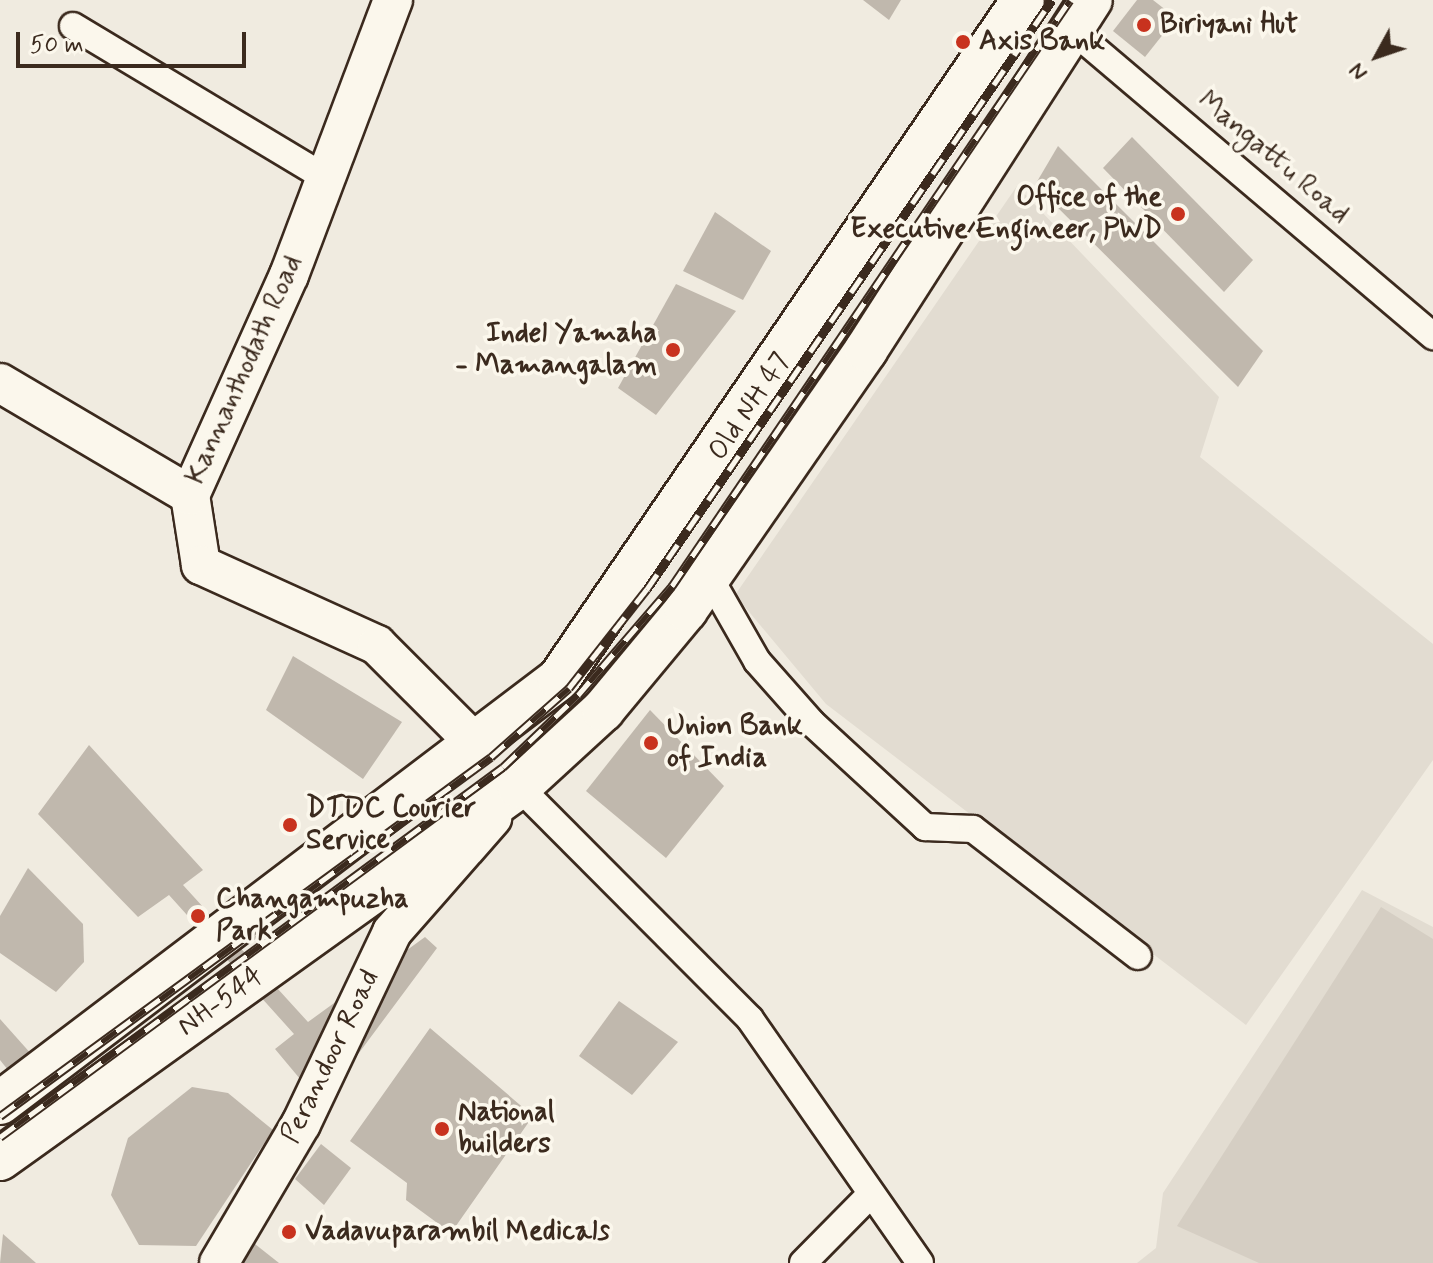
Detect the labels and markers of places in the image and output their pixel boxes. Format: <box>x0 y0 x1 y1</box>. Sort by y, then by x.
place label: Biriyani Hut <box>1160 8 1301 42</box>
marker: Biriyani Hut <box>1135 16 1153 34</box>
place label: Axis Bank <box>979 25 1102 59</box>
marker: Axis Bank <box>954 33 972 51</box>
place label: Office of the Executive Engineer, PWD <box>853 181 1162 247</box>
marker: Office of the Executive Engineer, PWD <box>1169 205 1187 223</box>
place label: Indel Yamaha - Mamangalam <box>455 317 657 383</box>
marker: Indel Yamaha - Mamangalam <box>664 341 682 359</box>
place label: Union Bank of India <box>667 710 802 776</box>
marker: Union Bank of India <box>642 734 660 752</box>
place label: DTDC Courier Service <box>306 792 480 858</box>
marker: DTDC Courier Service <box>281 816 299 834</box>
place label: Changampuzha Park <box>216 883 409 949</box>
marker: Changampuzha Park <box>187 905 209 927</box>
place label: National builders <box>458 1096 555 1162</box>
marker: National builders <box>433 1120 451 1138</box>
place label: Vadavuparambil Medicals <box>305 1215 612 1249</box>
marker: Vadavuparambil Medicals <box>280 1223 298 1241</box>

